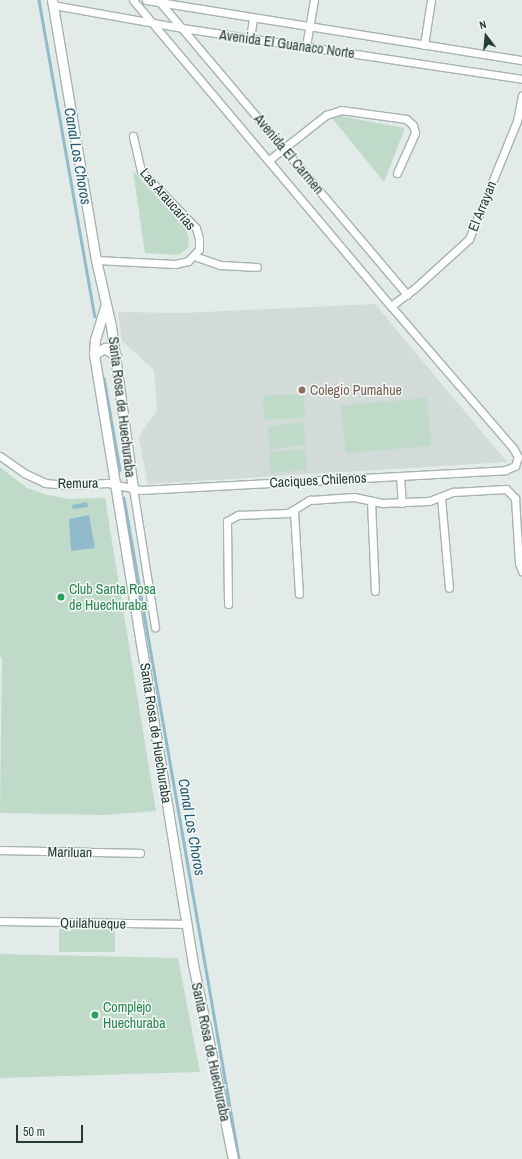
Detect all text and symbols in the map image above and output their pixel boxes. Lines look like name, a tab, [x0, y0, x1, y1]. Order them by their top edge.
north arrow	[466, 16, 506, 56]
text: N	[478, 17, 488, 32]
street label: Avenida El Guanaco Norte	[218, 26, 356, 62]
water label: Canal Los Choros	[61, 106, 95, 206]
street label: Avenida El Carmen	[251, 111, 327, 197]
street label: Las Araucarias	[136, 164, 200, 234]
street label: El Arrayan	[464, 178, 500, 234]
street label: Santa Rosa de Huechuraba	[105, 336, 139, 478]
place label: Colegio Pumahue	[310, 382, 402, 398]
marker: Colegio Pumahue	[297, 385, 307, 395]
street label: Caciques Chilenos	[269, 469, 367, 491]
street label: Remura	[57, 474, 99, 492]
place label: Club Santa Rosa de Huechuraba	[69, 581, 156, 614]
marker: Club Santa Rosa de Huechuraba	[56, 592, 66, 602]
street label: Santa Rosa de Huechuraba	[137, 662, 175, 804]
water label: Canal Los Choros	[175, 777, 209, 877]
street label: Mariluan	[48, 843, 92, 861]
street label: Quilahueque	[60, 914, 126, 932]
street label: Santa Rosa de Huechuraba	[188, 981, 234, 1123]
place label: Complejo Huechuraba	[103, 999, 166, 1032]
marker: Complejo Huechuraba	[90, 1010, 100, 1020]
scale bar	[18, 1117, 85, 1143]
text: 50 m	[23, 1124, 45, 1140]

